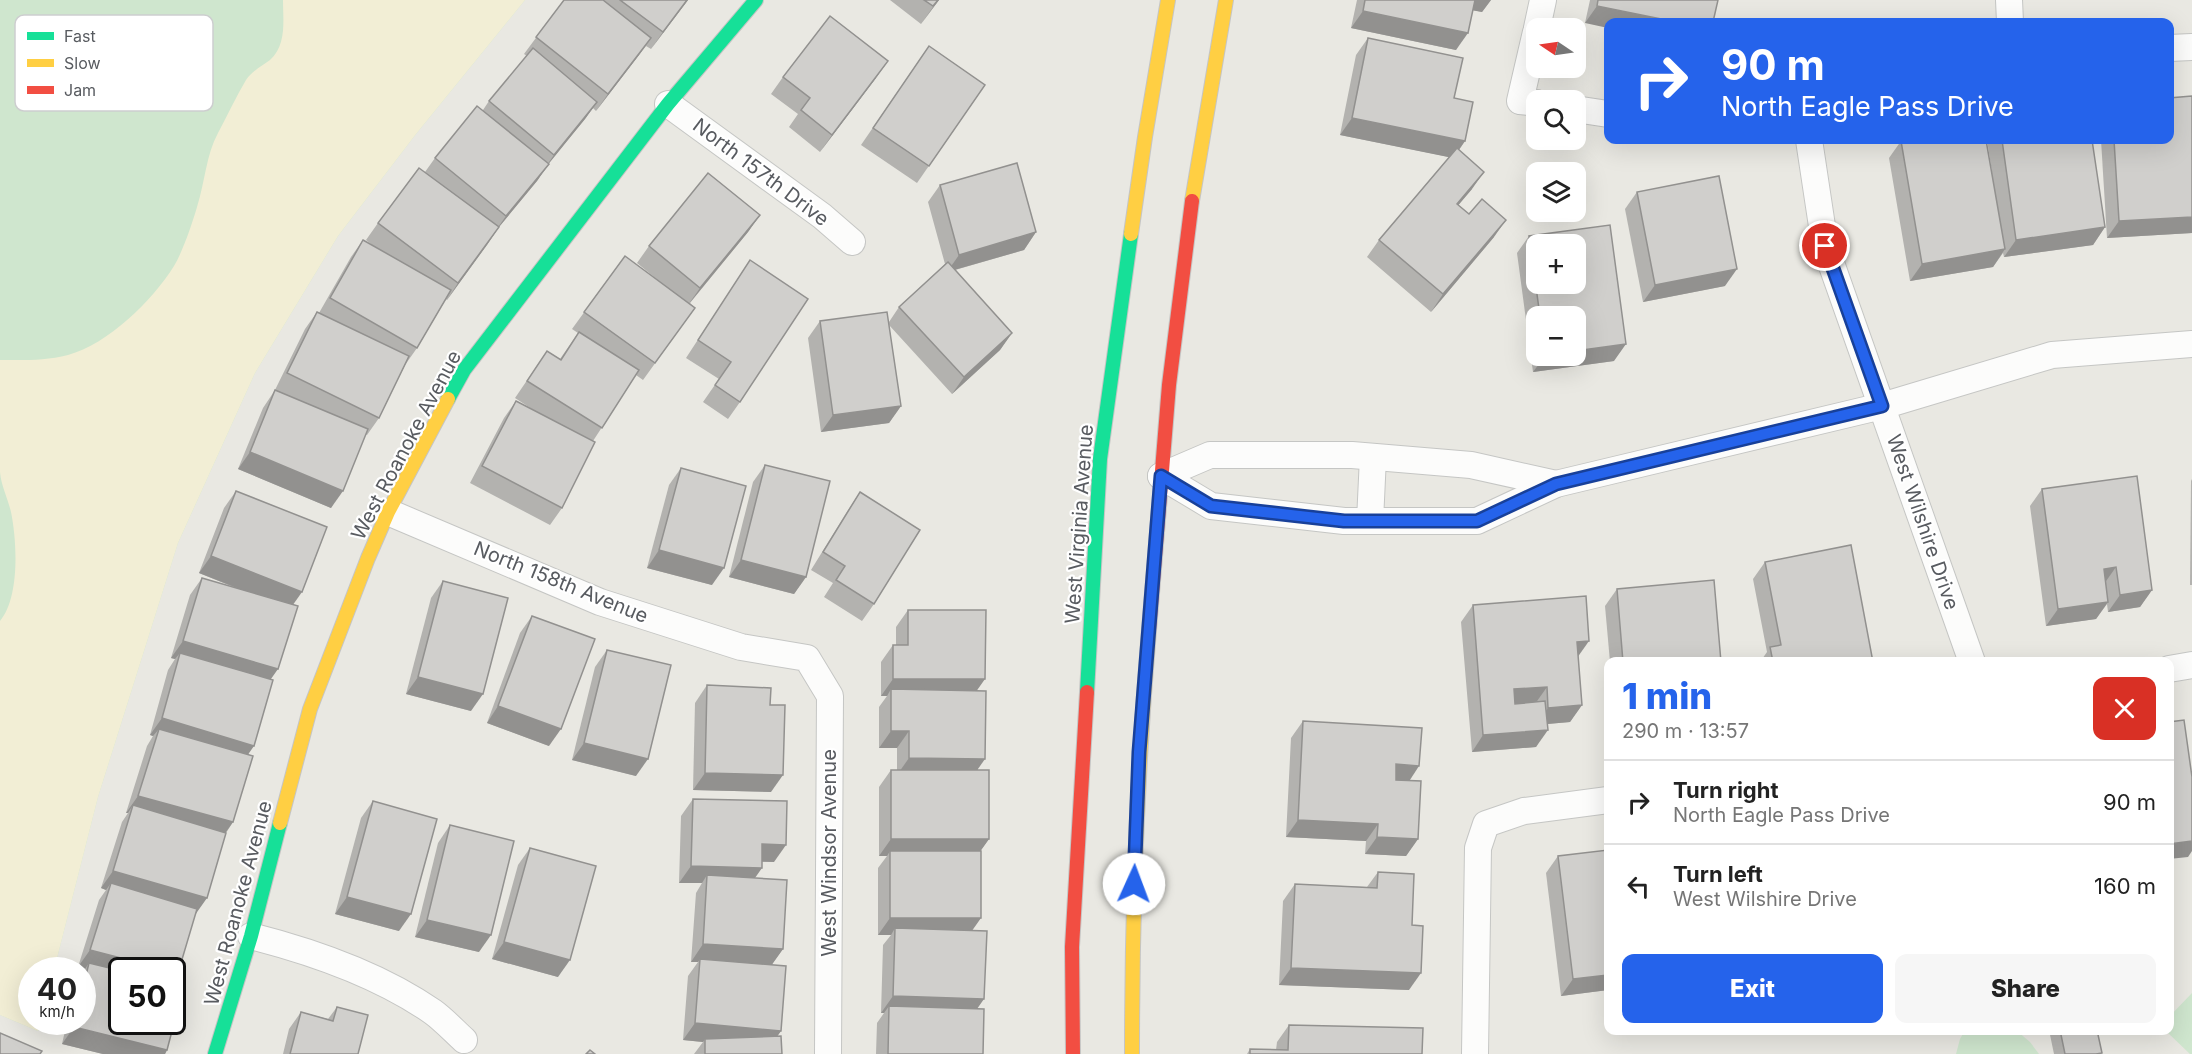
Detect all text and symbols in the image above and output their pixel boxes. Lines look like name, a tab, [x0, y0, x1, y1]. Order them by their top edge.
legend	[15, 15, 213, 111]
north arrow	[1526, 18, 1586, 78]
map controls	[1526, 18, 1586, 366]
text: Fast	[64, 26, 96, 46]
text: 90 m	[1721, 39, 1825, 90]
icon: right	[1622, 42, 1700, 120]
text: Slow	[64, 53, 101, 73]
text: Jam	[64, 80, 96, 100]
button: search	[1526, 90, 1586, 150]
text: North Eagle Pass Drive	[1721, 90, 2014, 123]
street label: North 157th Drive	[688, 113, 834, 231]
button: layers	[1526, 162, 1586, 222]
pin	[1799, 220, 1850, 271]
icon: arrive	[1808, 229, 1841, 262]
button: +	[1526, 234, 1586, 294]
button: −	[1526, 306, 1586, 366]
street label: West Roanoke Avenue	[346, 346, 466, 544]
street label: West Virginia Avenue	[1060, 424, 1098, 624]
street label: West Wilshire Drive	[1882, 431, 1964, 613]
street label: North 158th Avenue	[470, 536, 652, 628]
text: 1 min	[1622, 674, 1712, 718]
button: close	[2093, 677, 2156, 740]
text: 290 m · 13:57	[1622, 719, 1749, 743]
street label: West Windsor Avenue	[817, 749, 841, 957]
text: Turn right	[1673, 777, 1779, 803]
icon: right	[1622, 786, 1655, 819]
text: 90 m	[2103, 789, 2156, 815]
street label: West Roanoke Avenue	[199, 798, 277, 1008]
text: North Eagle Pass Drive	[1673, 803, 1890, 827]
position arrow	[1102, 852, 1166, 916]
text: Turn left	[1673, 861, 1763, 887]
icon: left	[1622, 870, 1655, 903]
text: 160 m	[2094, 873, 2156, 899]
text: West Wilshire Drive	[1673, 887, 1857, 911]
button: Exit	[1622, 954, 1883, 1023]
button: Share	[1895, 954, 2156, 1023]
speed limit sign: 50	[108, 957, 186, 1035]
text: 40	[37, 971, 77, 1007]
text: km/h	[39, 1002, 75, 1021]

